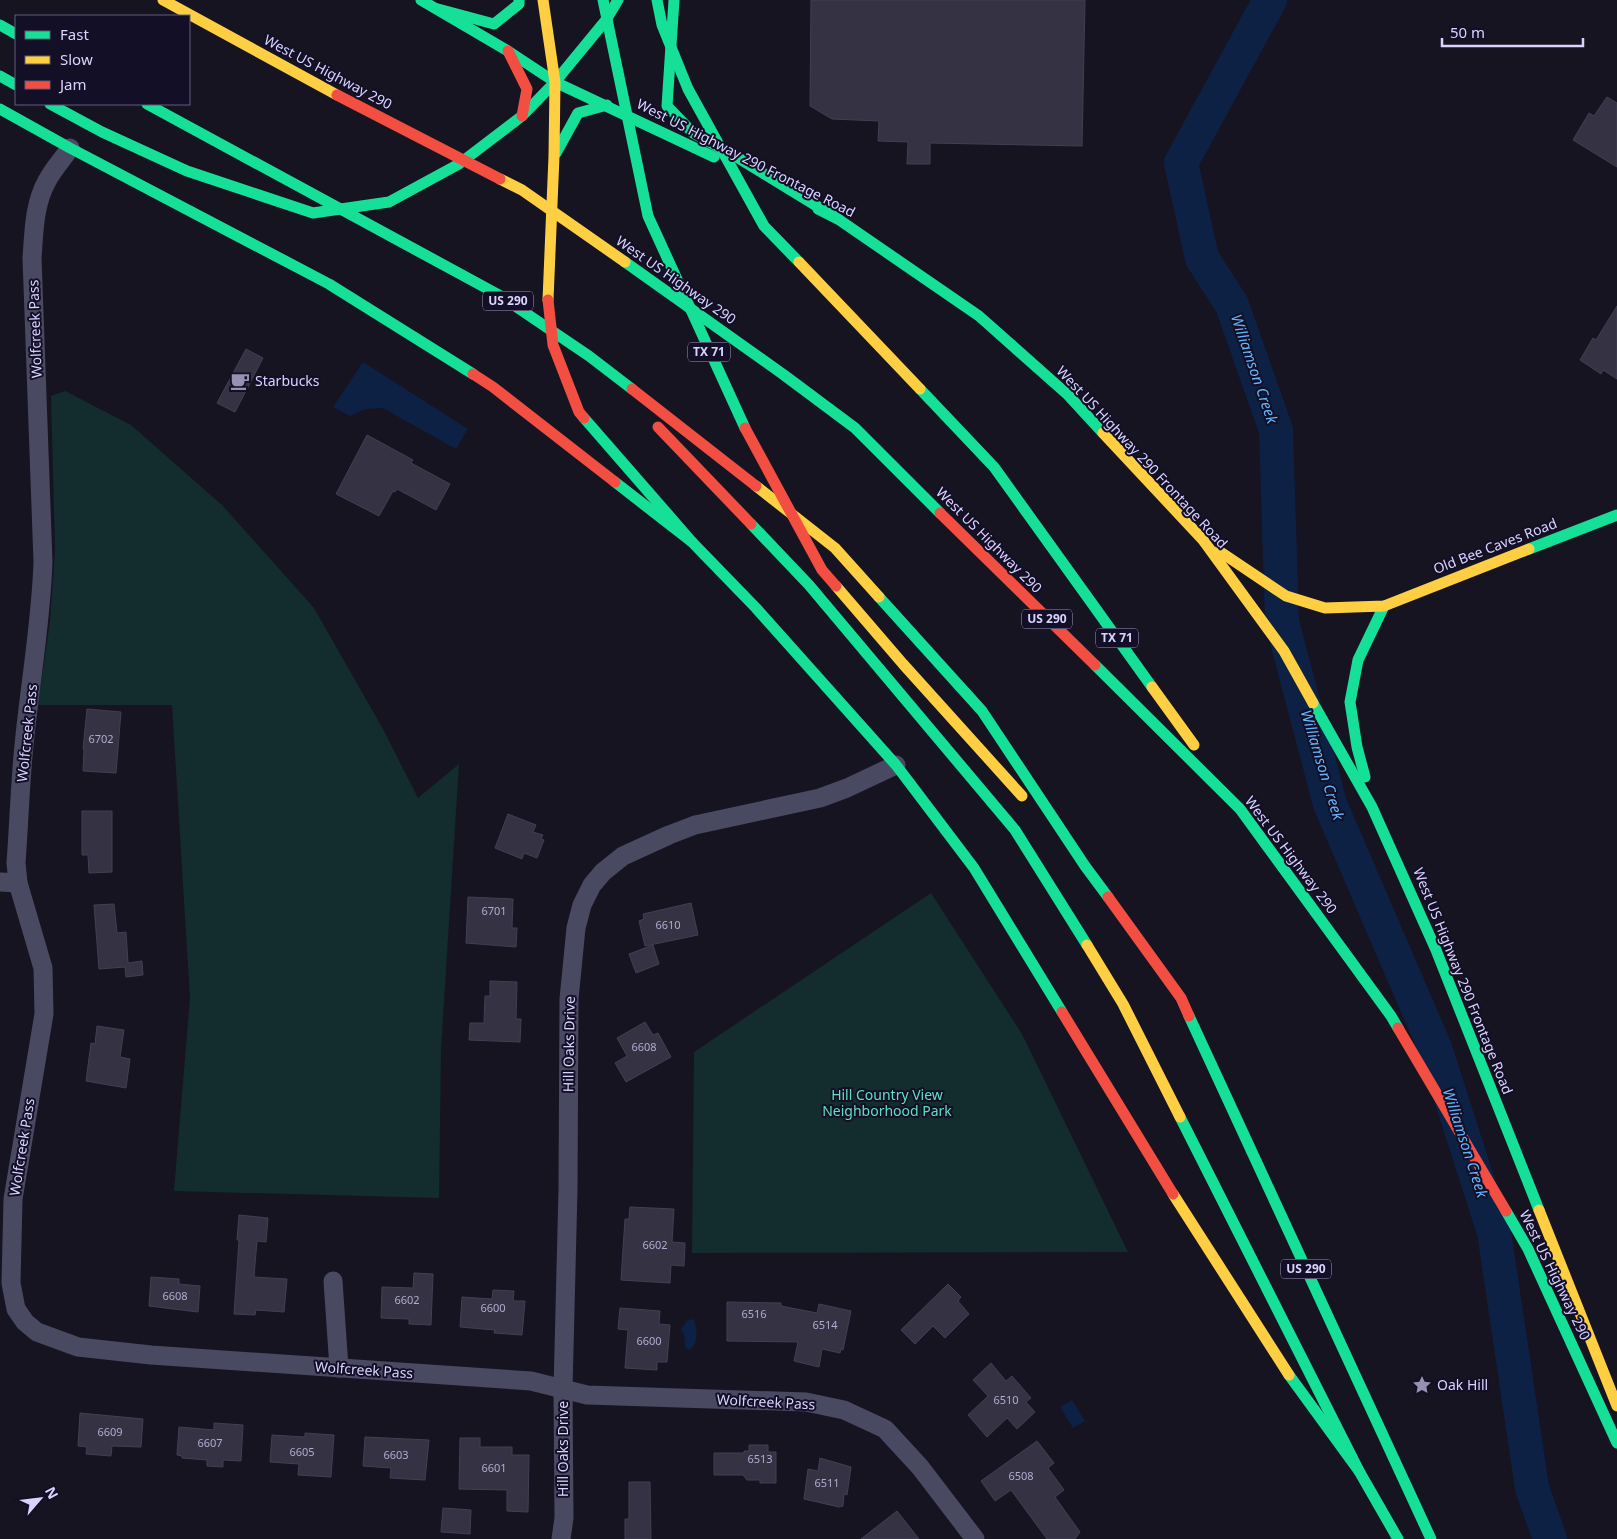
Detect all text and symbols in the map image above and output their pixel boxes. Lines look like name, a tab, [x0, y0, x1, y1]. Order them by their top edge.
legend	[15, 15, 190, 105]
scale bar	[1442, 15, 1583, 47]
text: 50 m	[1450, 22, 1485, 42]
text: Fast	[60, 24, 89, 44]
street label: West US Highway 290	[261, 30, 396, 113]
text: Slow	[60, 49, 93, 69]
text: Jam	[58, 74, 87, 94]
street label: West US Highway 290 Frontage Road	[634, 94, 859, 221]
street label: West US Highway 290	[612, 231, 740, 328]
street label: Wolfcreek Pass	[23, 279, 46, 379]
road number: US 290	[483, 292, 533, 310]
water label: Williamson Creek	[1227, 311, 1283, 427]
road number: TX 71	[688, 342, 730, 362]
street label: West US Highway 290 Frontage Road	[1053, 361, 1232, 552]
cafe icon: Starbucks	[229, 370, 251, 392]
place label: Starbucks	[255, 371, 320, 390]
street label: West US Highway 290	[932, 483, 1046, 597]
street label: Old Bee Caves Road	[1430, 513, 1559, 578]
road number: US 290	[1022, 610, 1072, 628]
road number: TX 71	[1096, 628, 1138, 648]
street label: Wolfcreek Pass	[12, 683, 41, 783]
water label: Williamson Creek	[1297, 707, 1349, 823]
house number: 6702	[88, 731, 114, 746]
street label: West US Highway 290	[1241, 792, 1342, 917]
street label: West US Highway 290 Frontage Road	[1409, 865, 1518, 1097]
house number: 6701	[481, 903, 507, 918]
house number: 6610	[655, 917, 681, 932]
street label: Hill Oaks Drive	[558, 996, 579, 1092]
house number: 6608	[631, 1039, 657, 1054]
park label: Hill Country View Neighborhood Park	[822, 1085, 952, 1120]
water label: Williamson Creek	[1439, 1085, 1493, 1201]
street label: Wolfcreek Pass	[4, 1097, 39, 1197]
street label: West US Highway 290	[1516, 1207, 1595, 1343]
house number: 6602	[642, 1237, 668, 1252]
road number: US 290	[1281, 1260, 1331, 1278]
house number: 6608	[162, 1288, 188, 1303]
house number: 6602	[394, 1292, 420, 1307]
house number: 6600	[480, 1300, 506, 1315]
house number: 6516	[741, 1306, 767, 1321]
house number: 6514	[812, 1317, 838, 1332]
house number: 6600	[636, 1333, 662, 1348]
street label: Wolfcreek Pass	[314, 1357, 414, 1382]
place icon: Oak Hill	[1411, 1374, 1433, 1396]
place label: Oak Hill	[1437, 1375, 1488, 1394]
street label: Wolfcreek Pass	[716, 1389, 816, 1414]
house number: 6510	[993, 1392, 1019, 1407]
street label: Hill Oaks Drive	[553, 1401, 572, 1497]
house number: 6609	[97, 1424, 123, 1439]
house number: 6607	[197, 1435, 223, 1450]
house number: 6605	[289, 1444, 315, 1459]
house number: 6603	[383, 1447, 409, 1462]
house number: 6513	[747, 1451, 773, 1466]
house number: 6601	[481, 1460, 507, 1475]
house number: 6508	[1008, 1468, 1034, 1483]
north arrow	[15, 1474, 65, 1524]
house number: 6511	[814, 1475, 840, 1490]
text: N	[41, 1483, 63, 1502]

